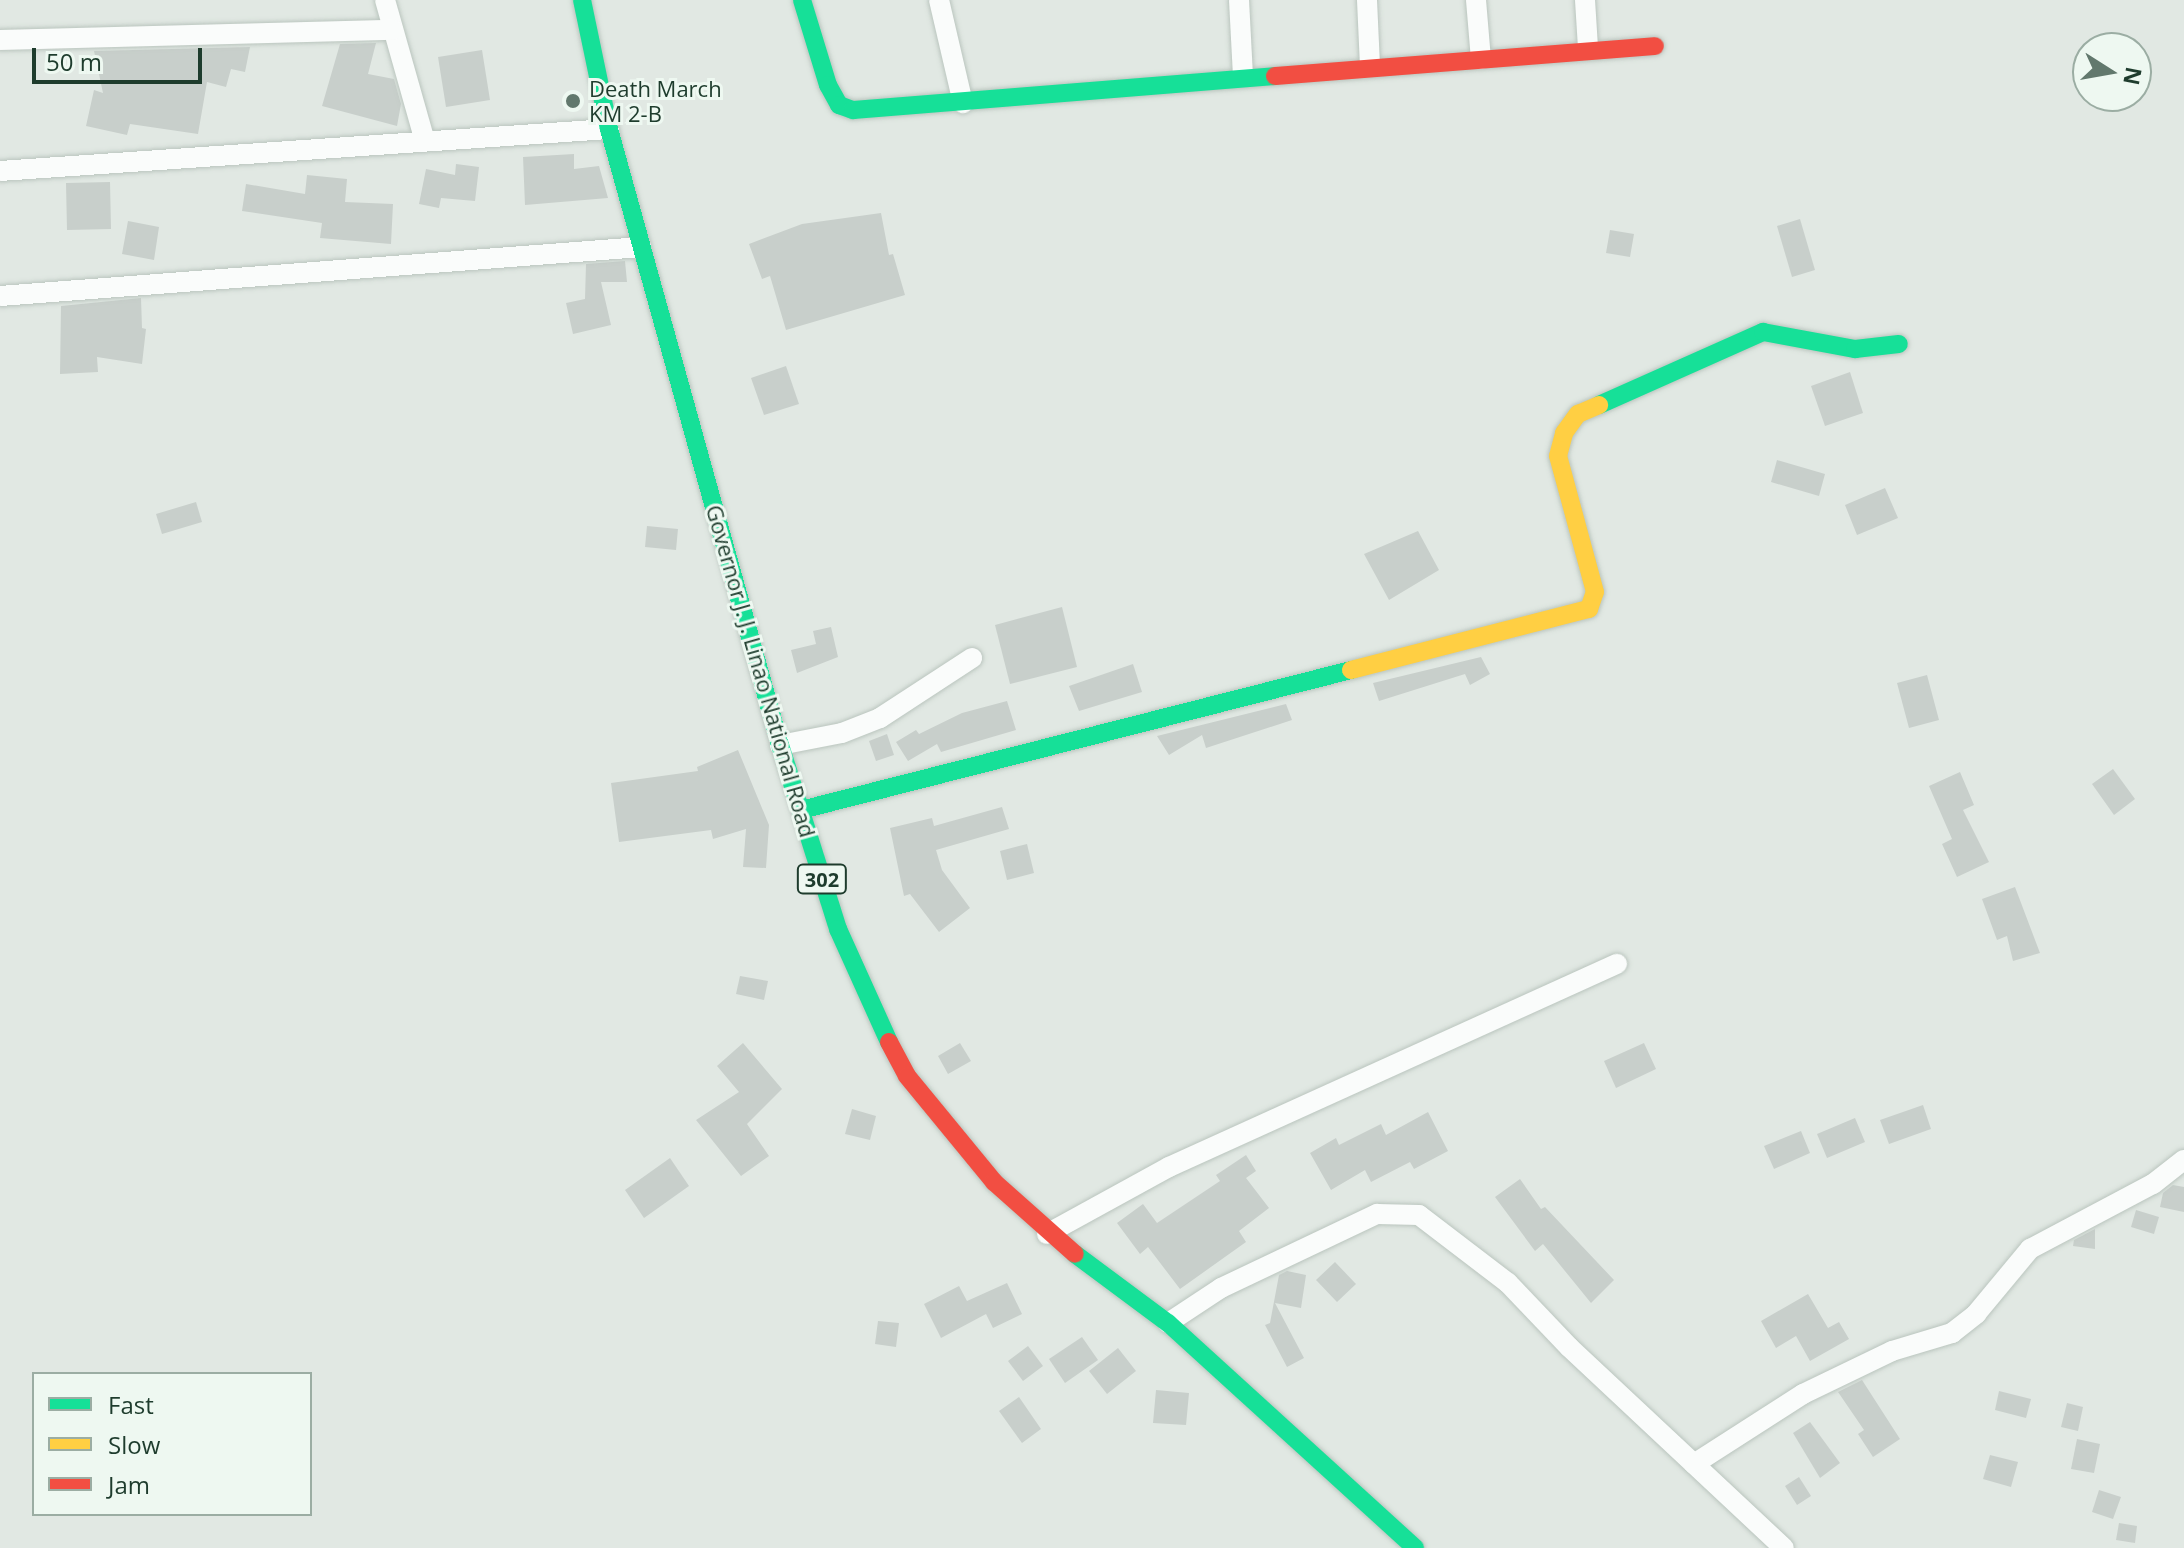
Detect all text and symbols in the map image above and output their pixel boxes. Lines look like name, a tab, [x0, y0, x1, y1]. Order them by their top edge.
scale bar	[36, 32, 206, 82]
north arrow	[2072, 32, 2152, 112]
text: 50 m	[46, 45, 102, 78]
text: N	[2117, 65, 2150, 88]
place label: Death March KM 2-B	[589, 75, 722, 126]
marker: Death March KM 2-B	[564, 92, 582, 110]
street label: Governor J. J. Linao National Road	[701, 502, 821, 840]
road number: 302	[796, 863, 848, 895]
legend	[32, 1372, 312, 1516]
text: Fast	[108, 1388, 154, 1421]
text: Slow	[108, 1428, 160, 1461]
text: Jam	[108, 1468, 150, 1501]

